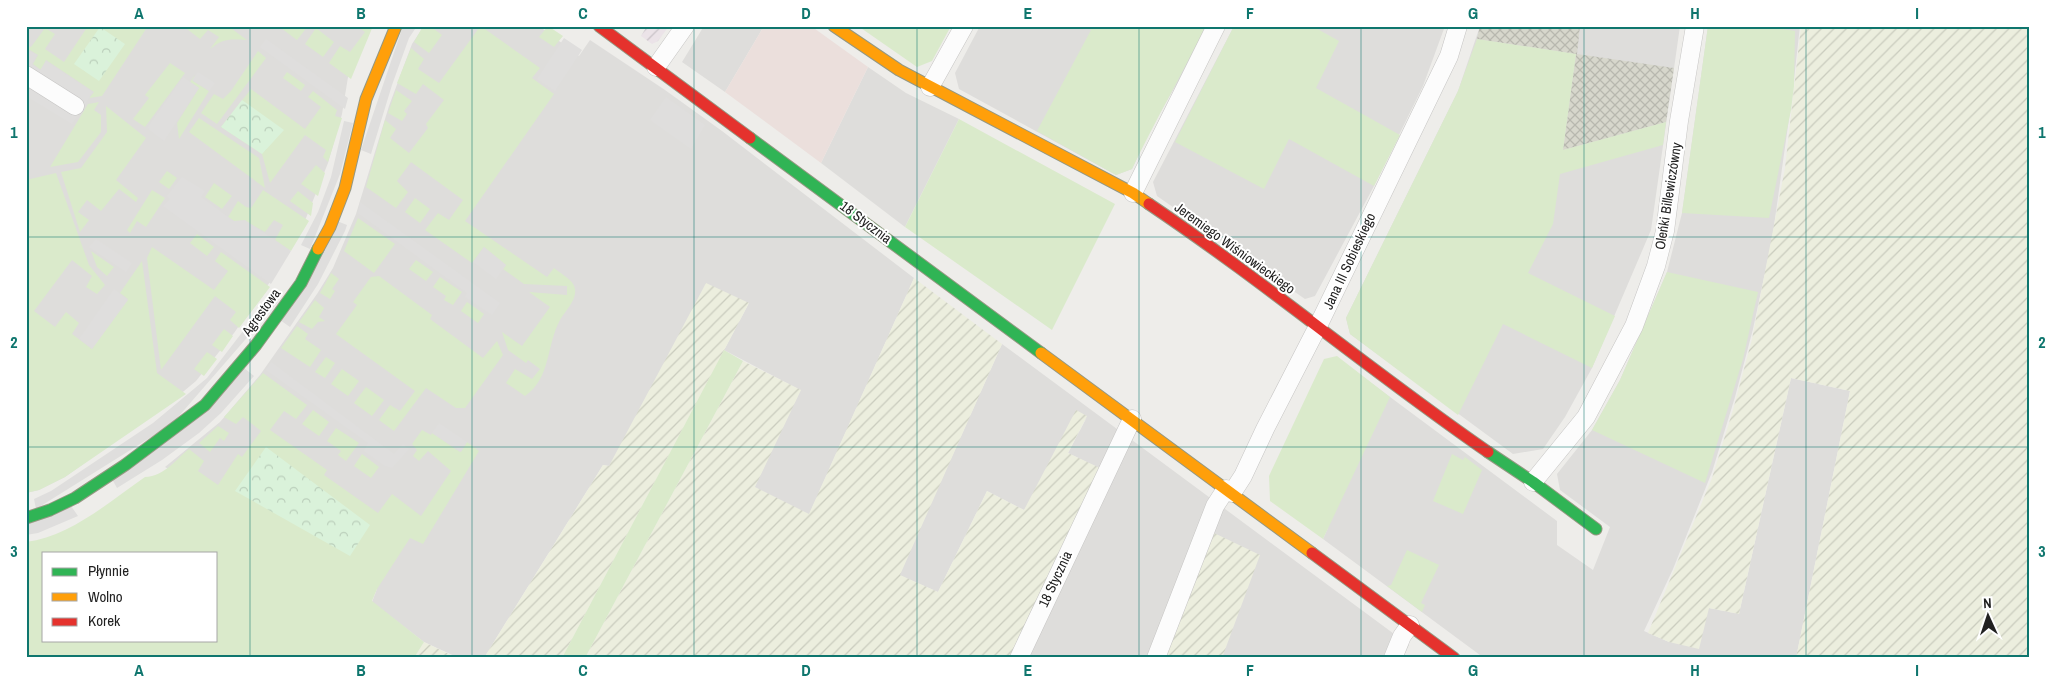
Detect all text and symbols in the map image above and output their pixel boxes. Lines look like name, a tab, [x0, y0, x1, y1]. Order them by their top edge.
text: A	[134, 2, 144, 24]
text: B	[356, 2, 366, 24]
text: C	[578, 2, 588, 24]
text: D	[801, 2, 811, 24]
text: E	[1024, 2, 1033, 24]
text: F	[1246, 2, 1254, 24]
text: G	[1468, 2, 1478, 24]
text: H	[1690, 2, 1700, 24]
text: I	[1915, 2, 1919, 24]
text: 1	[10, 121, 18, 143]
text: 1	[2038, 121, 2046, 143]
street label: Oleńki Billewiczówny	[1651, 141, 1685, 251]
street label: 18 Stycznia	[837, 197, 896, 248]
street label: Jeremiego Wiśniowieckiego	[1171, 198, 1299, 298]
street label: Jana III Sobieskiego	[1319, 210, 1379, 312]
street label: Agrestowa	[237, 284, 285, 340]
text: 2	[10, 331, 18, 353]
text: 2	[2038, 331, 2046, 353]
text: 3	[10, 540, 18, 562]
text: 3	[2038, 540, 2046, 562]
street label: 18 Stycznia	[1034, 547, 1076, 610]
legend	[42, 552, 218, 642]
text: Płynnie	[88, 560, 129, 581]
text: Wolno	[88, 586, 123, 607]
north arrow	[1964, 592, 2014, 642]
text: N	[1983, 594, 1992, 612]
text: Korek	[88, 610, 121, 631]
text: A	[134, 659, 144, 681]
text: B	[356, 659, 366, 681]
text: C	[578, 659, 588, 681]
text: D	[801, 659, 811, 681]
text: E	[1024, 659, 1033, 681]
text: F	[1246, 659, 1254, 681]
text: G	[1468, 659, 1478, 681]
text: H	[1690, 659, 1700, 681]
text: I	[1915, 659, 1919, 681]

